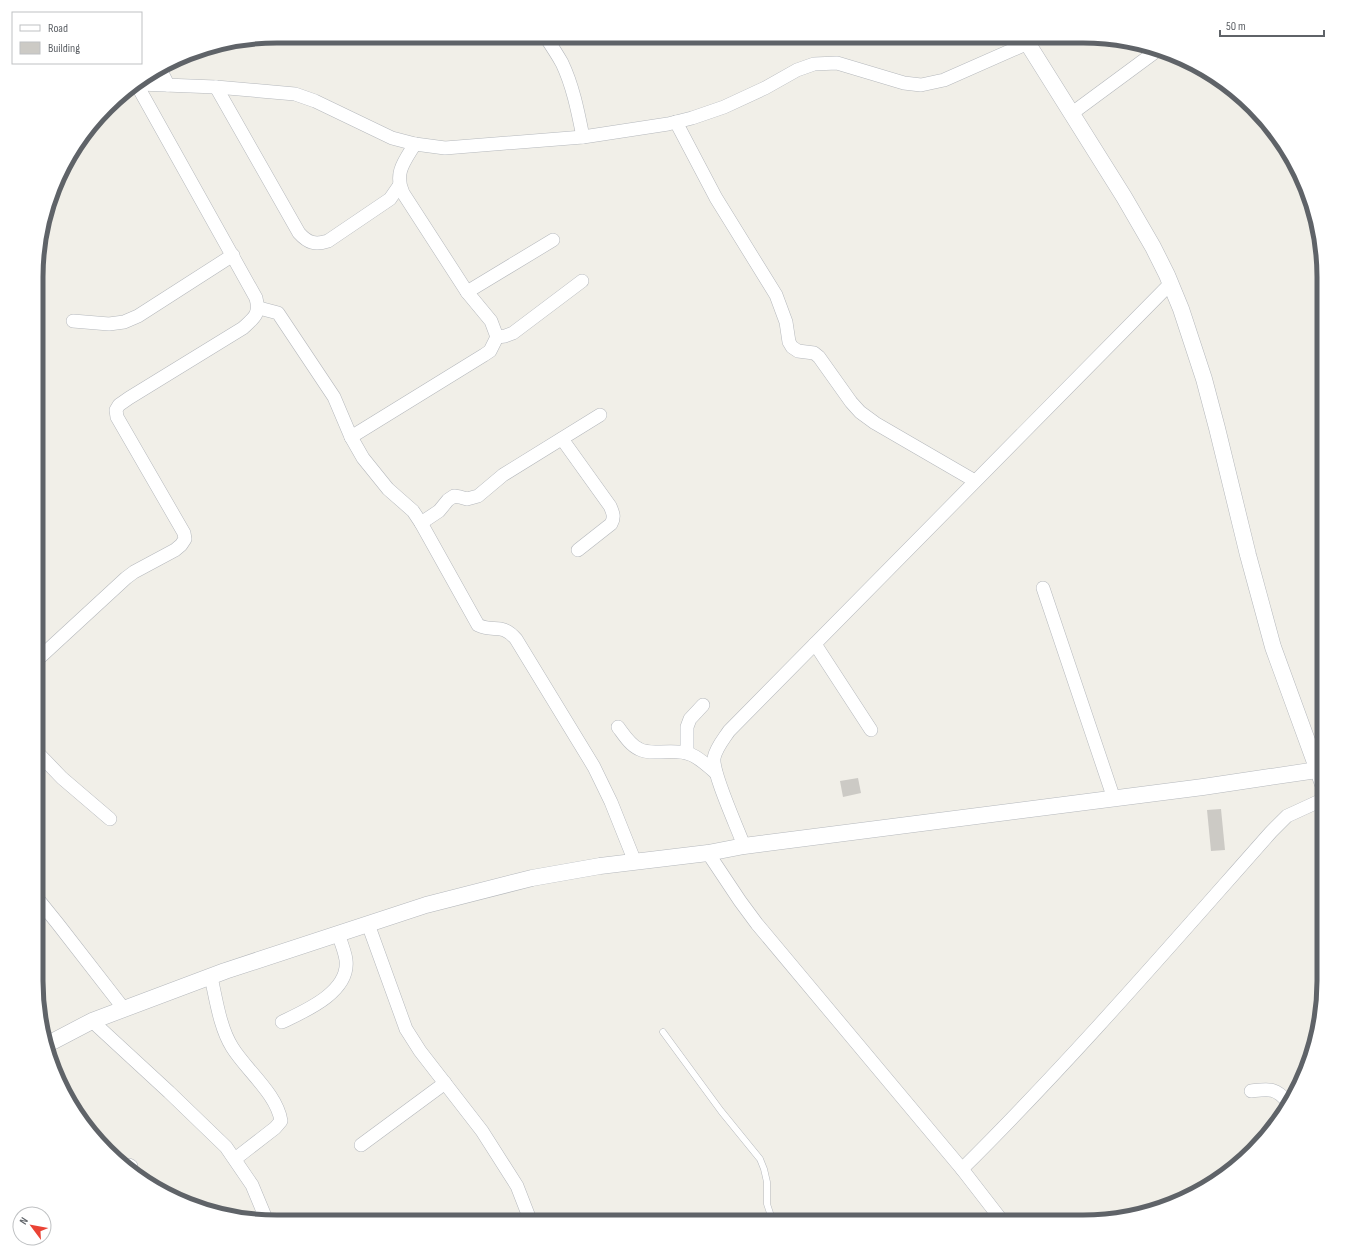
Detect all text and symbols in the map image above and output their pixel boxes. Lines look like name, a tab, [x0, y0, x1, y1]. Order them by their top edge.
legend	[12, 12, 142, 64]
scale bar	[1220, 12, 1324, 38]
text: 50 m	[1226, 19, 1246, 34]
text: Road	[48, 21, 68, 36]
text: Building	[48, 41, 80, 56]
north arrow	[12, 1206, 52, 1246]
text: N	[17, 1215, 31, 1227]

